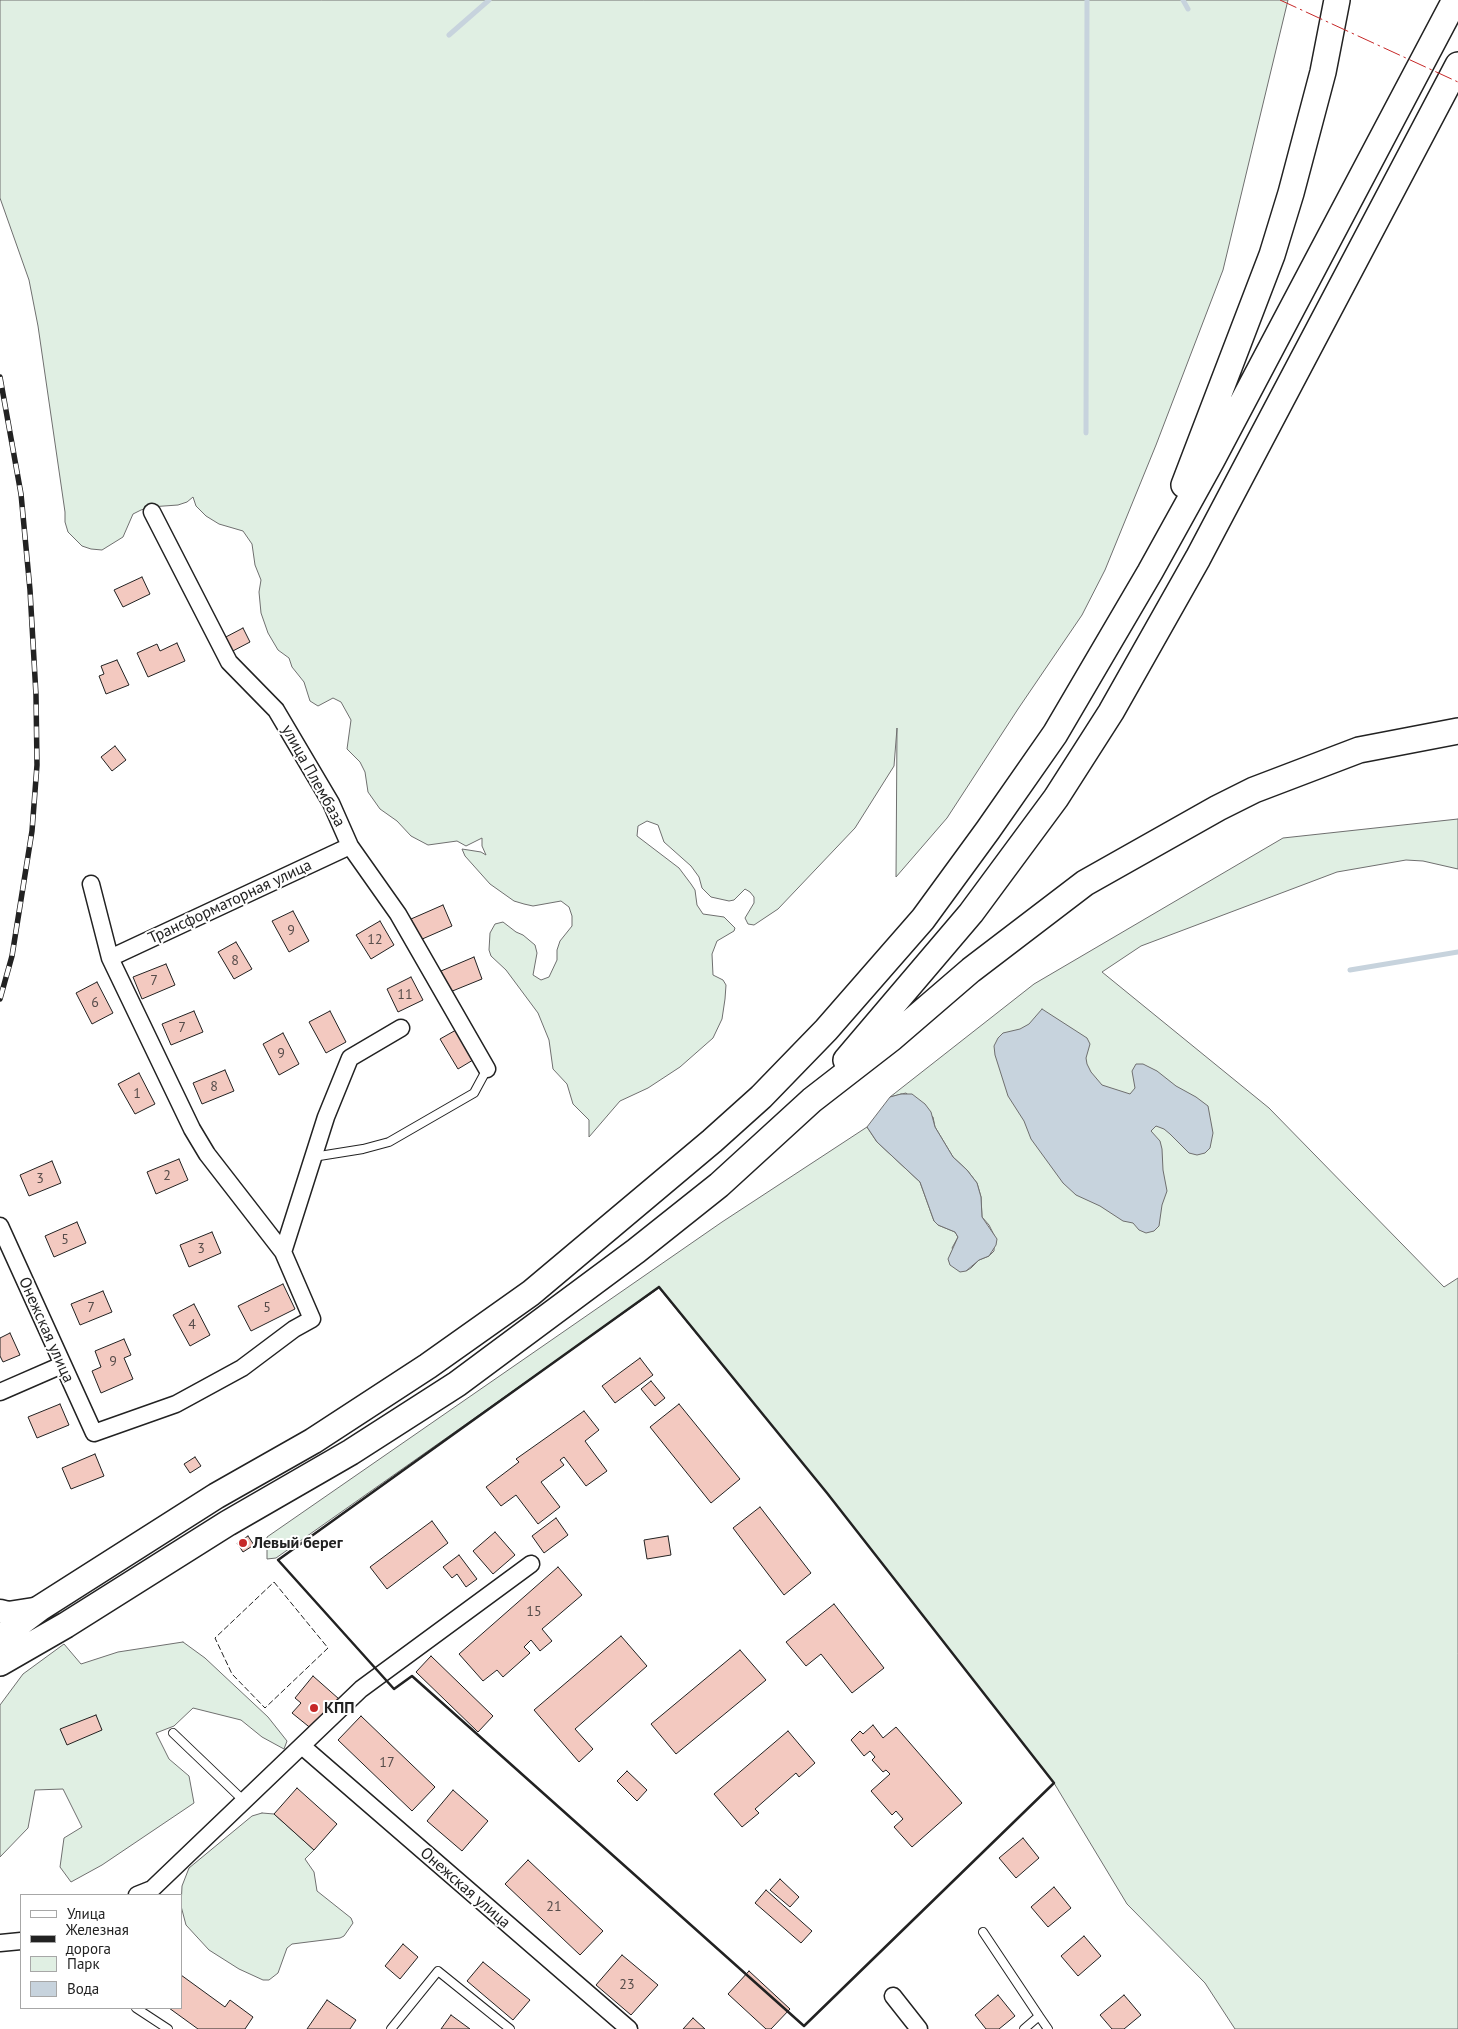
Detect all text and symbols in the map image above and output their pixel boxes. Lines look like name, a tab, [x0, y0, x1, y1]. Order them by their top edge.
street label: улица Плембаза	[277, 722, 349, 830]
street label: Трансформаторная улица	[145, 856, 315, 948]
house number: 9	[287, 923, 295, 939]
house number: 12	[367, 932, 383, 948]
house number: 8	[231, 953, 239, 969]
house number: 7	[150, 973, 158, 989]
house number: 11	[397, 987, 413, 1003]
house number: 6	[91, 995, 99, 1011]
house number: 7	[178, 1020, 186, 1036]
house number: 9	[277, 1046, 285, 1062]
house number: 8	[210, 1079, 218, 1095]
house number: 1	[133, 1086, 141, 1102]
house number: 2	[163, 1168, 171, 1184]
house number: 3	[36, 1171, 44, 1187]
house number: 5	[61, 1232, 69, 1248]
house number: 3	[197, 1241, 205, 1257]
street label: Онежская улица	[14, 1274, 78, 1386]
house number: 7	[87, 1300, 95, 1316]
house number: 5	[263, 1300, 271, 1316]
house number: 4	[188, 1317, 196, 1333]
house number: 9	[109, 1354, 117, 1370]
place label: Левый берег	[253, 1533, 343, 1553]
marker: Левый берег	[237, 1537, 249, 1549]
house number: 15	[526, 1604, 542, 1620]
place label: КПП	[324, 1698, 354, 1718]
marker: КПП	[308, 1702, 320, 1714]
house number: 17	[379, 1755, 395, 1771]
street label: Онежская улица	[416, 1844, 514, 1932]
legend	[20, 1894, 182, 2009]
house number: 21	[546, 1899, 562, 1915]
text: Улица	[67, 1904, 105, 1923]
text: Железная дорога	[66, 1920, 129, 1958]
text: Парк	[67, 1954, 100, 1973]
house number: 23	[619, 1977, 635, 1993]
text: Вода	[67, 1979, 99, 1998]

